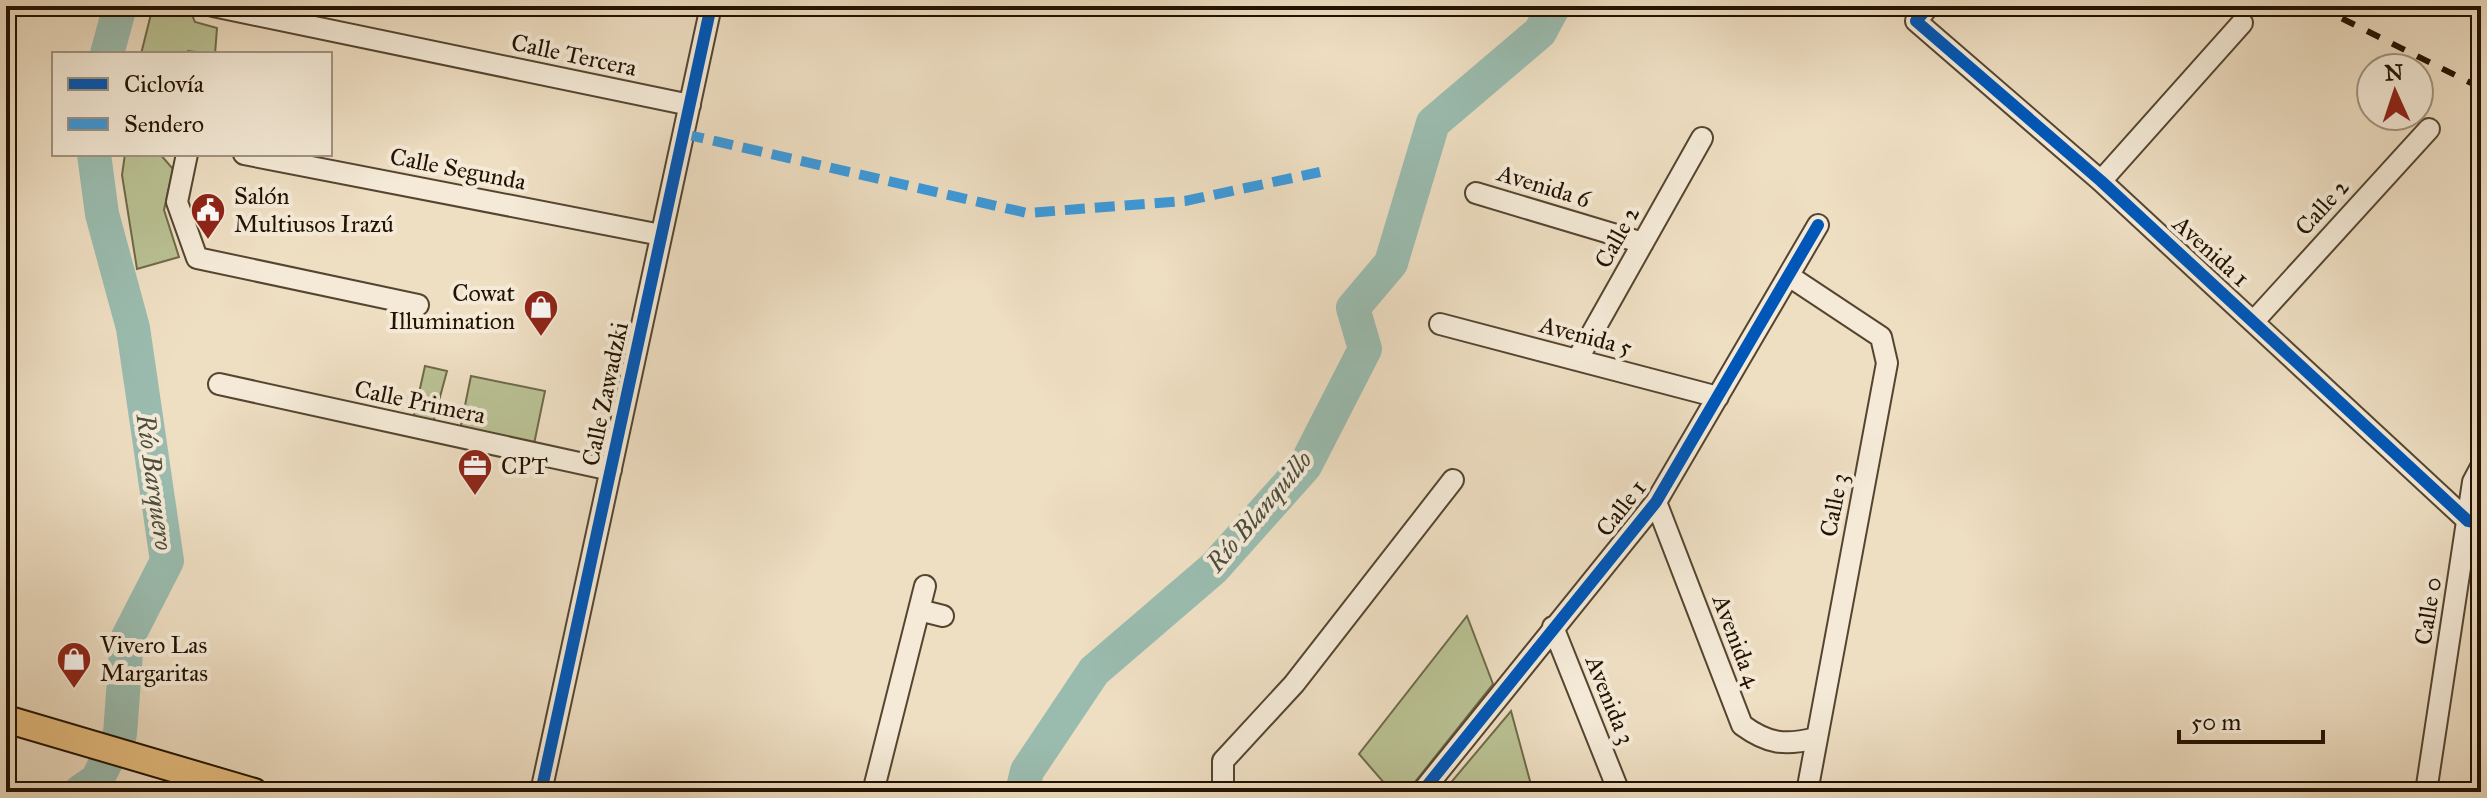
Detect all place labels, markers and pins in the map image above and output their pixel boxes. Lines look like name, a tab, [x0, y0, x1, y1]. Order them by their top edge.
place label: Salón Multiusos Irazú	[234, 181, 394, 239]
public building icon: Salón Multiusos Irazú	[189, 191, 227, 241]
place label: Cowat Illumination	[389, 278, 516, 336]
shop icon: Cowat Illumination	[522, 288, 560, 338]
office icon: CPT	[456, 447, 494, 497]
place label: CPT	[501, 451, 548, 481]
place label: Vivero Las Margaritas	[99, 630, 208, 688]
shop icon: Vivero Las Margaritas	[55, 640, 93, 690]

